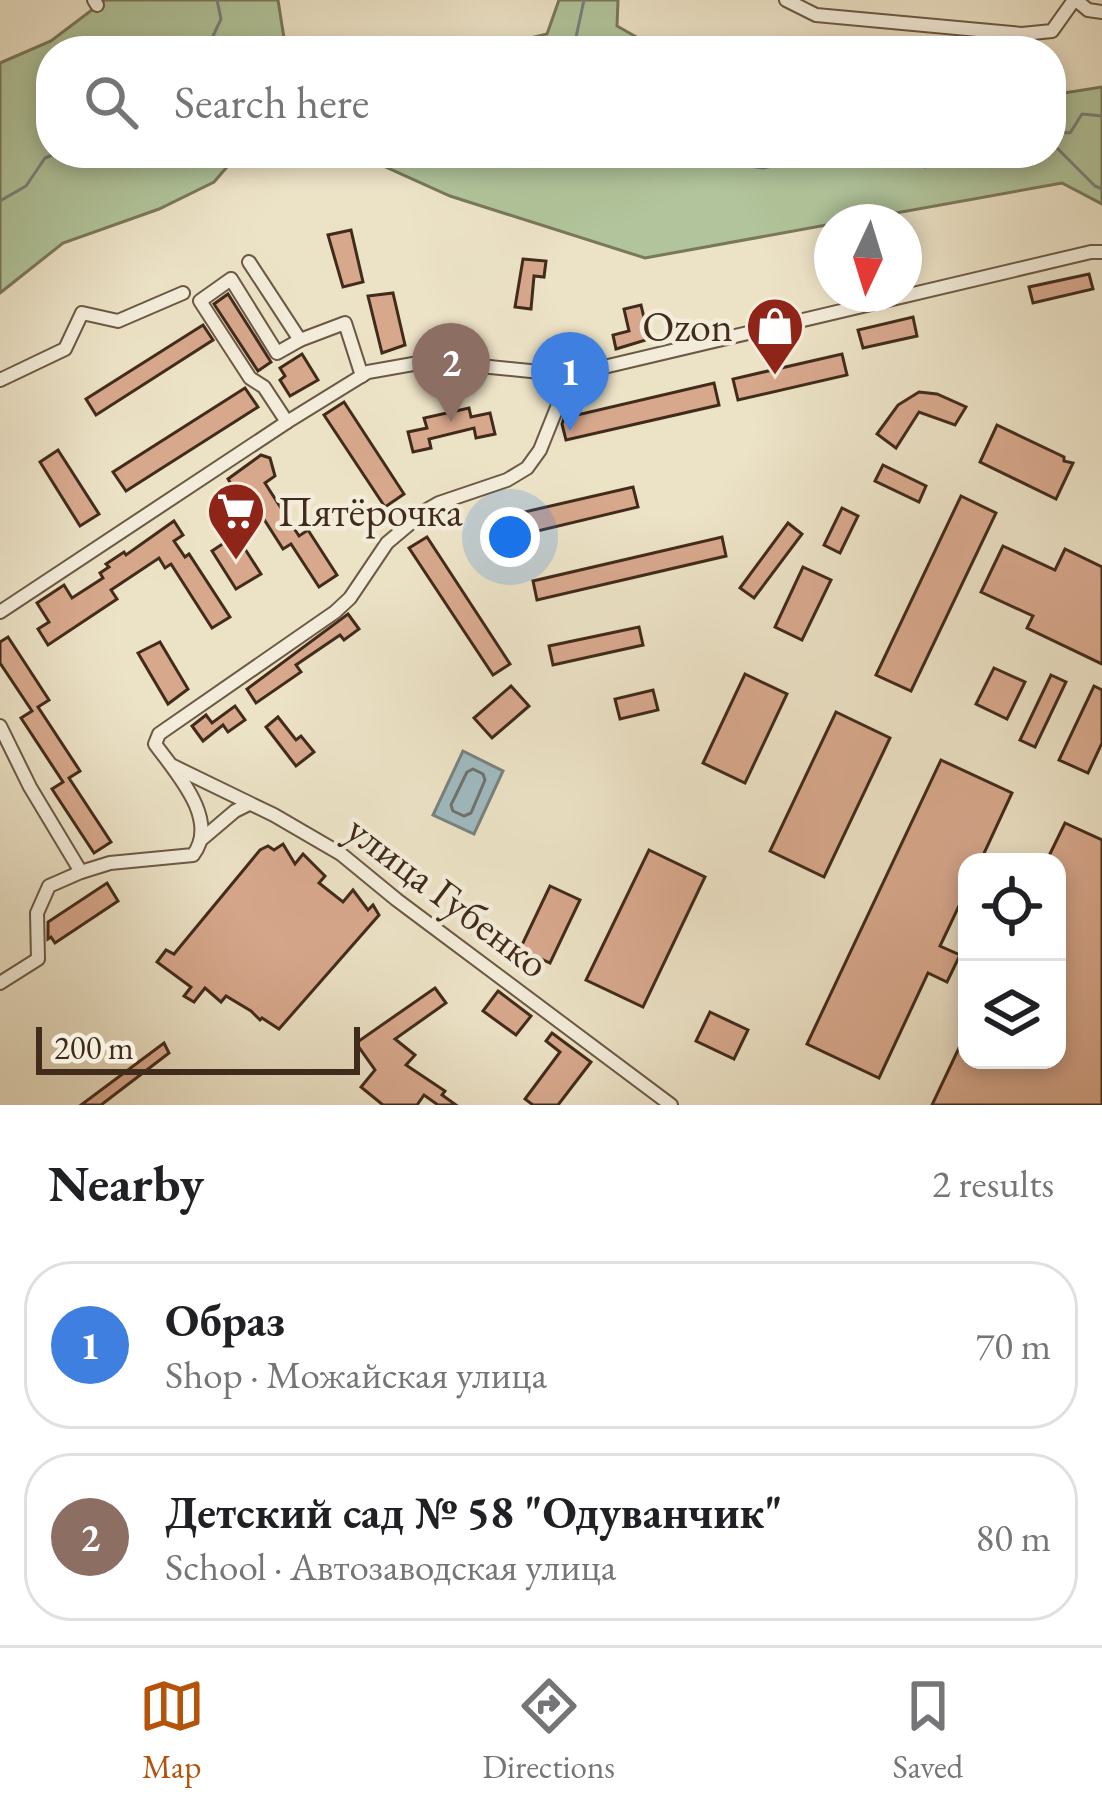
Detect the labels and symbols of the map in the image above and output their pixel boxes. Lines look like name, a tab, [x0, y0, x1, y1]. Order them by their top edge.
north arrow	[814, 204, 922, 312]
shop icon: Ozon	[744, 295, 806, 377]
place label: Ozon	[642, 299, 733, 354]
pin: 2	[412, 323, 490, 422]
pin: 1	[531, 332, 609, 431]
supermarket icon: Пятёрочка	[205, 480, 267, 562]
place label: Пятёрочка	[278, 484, 463, 539]
your location	[480, 507, 540, 567]
street label: улица Губенко	[336, 802, 560, 990]
scale bar	[36, 1021, 360, 1074]

